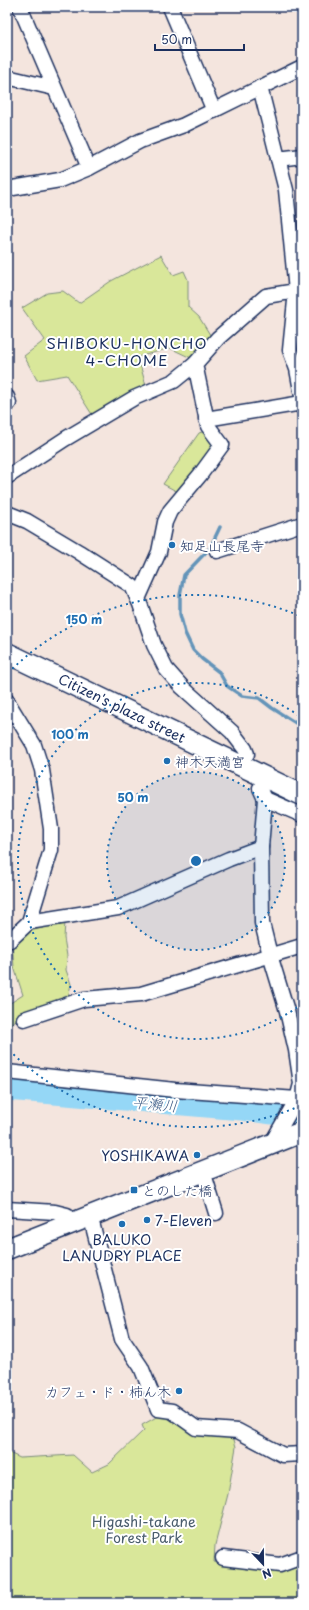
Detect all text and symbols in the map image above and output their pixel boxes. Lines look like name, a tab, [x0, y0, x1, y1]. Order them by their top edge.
scale bar	[155, 26, 244, 52]
text: 50 m	[161, 30, 192, 48]
district label: SHIBOKU-HONCHO 4-CHOME	[46, 331, 208, 371]
place label: 知足山長尾寺	[180, 535, 264, 556]
marker: 知足山長尾寺	[167, 540, 177, 550]
text: 150 m	[66, 610, 102, 628]
street label: Citizen's plaza street	[55, 668, 189, 748]
text: 100 m	[51, 725, 89, 743]
place label: 神木天満宮	[175, 751, 245, 772]
marker: 神木天満宮	[162, 756, 172, 766]
text: 50 m	[117, 788, 149, 806]
centre of rings	[189, 854, 203, 868]
water label: 平瀬川	[132, 1090, 178, 1116]
place label: YOSHIKAWA	[101, 1145, 189, 1166]
marker: YOSHIKAWA	[192, 1150, 202, 1160]
place label: とのした橋	[142, 1180, 212, 1201]
marker: とのした橋	[129, 1185, 139, 1195]
place label: 7-Eleven	[155, 1210, 212, 1231]
marker: 7-Eleven	[142, 1215, 152, 1225]
marker: BALUKO LANUDRY PLACE	[117, 1219, 127, 1229]
place label: BALUKO LANUDRY PLACE	[62, 1229, 182, 1266]
place label: カフェ・ド・柿ん木	[45, 1381, 171, 1402]
marker: カフェ・ド・柿ん木	[174, 1386, 184, 1396]
park label: Higashi-takane Forest Park	[92, 1511, 196, 1548]
north arrow	[243, 1544, 283, 1584]
text: N	[259, 1564, 274, 1583]

